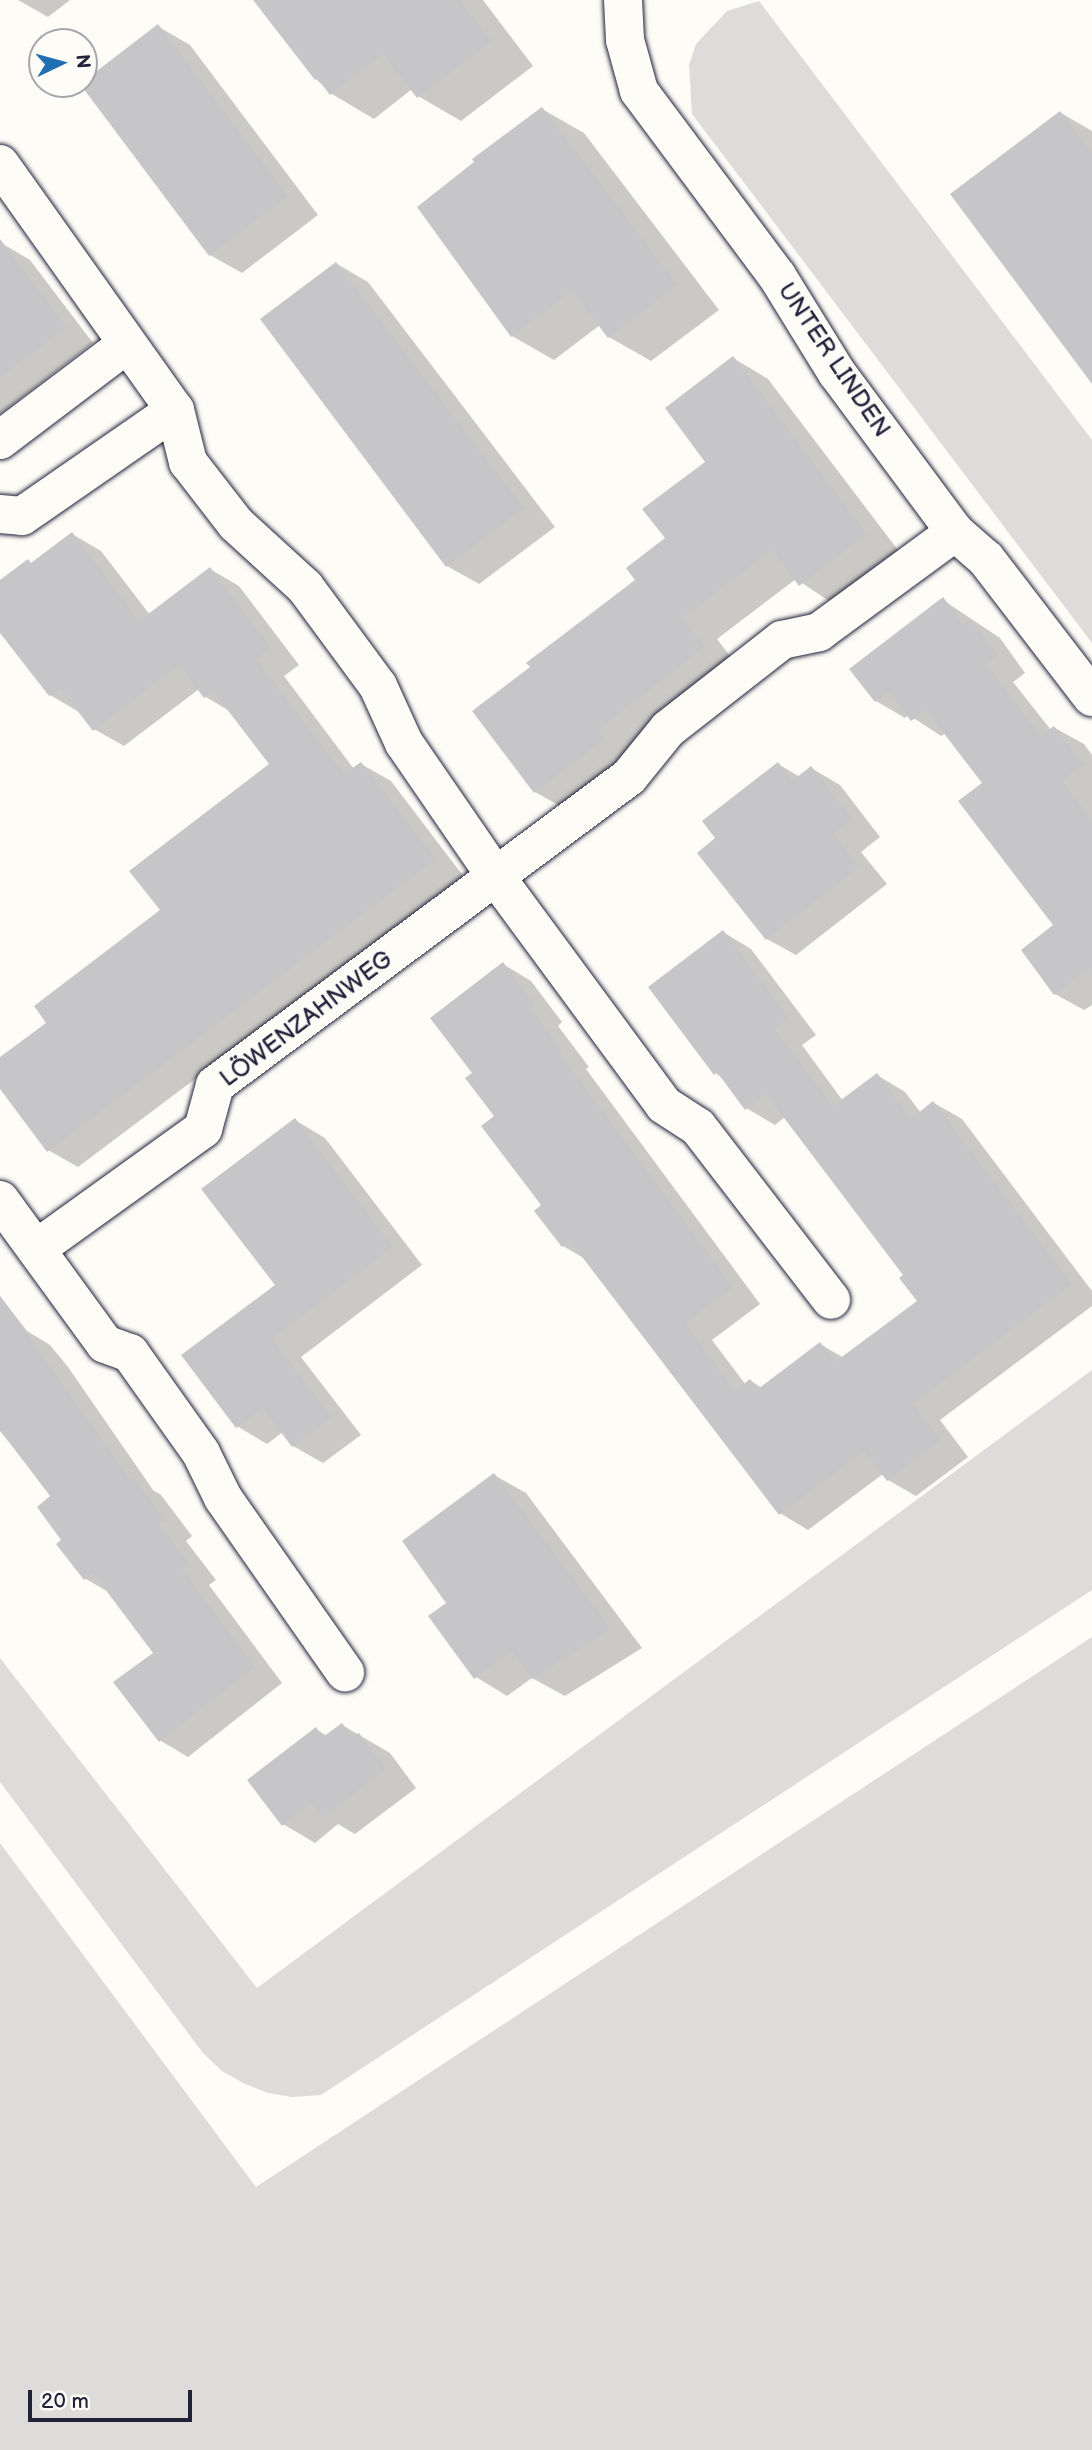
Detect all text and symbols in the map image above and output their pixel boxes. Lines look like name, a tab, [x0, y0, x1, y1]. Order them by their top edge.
north arrow	[28, 28, 98, 98]
text: N	[70, 53, 95, 69]
street label: UNTER LINDEN	[772, 277, 896, 443]
street label: LÖWENZAHNWEG	[214, 945, 398, 1093]
scale bar	[32, 2376, 196, 2420]
text: 20 m	[41, 2389, 89, 2414]

